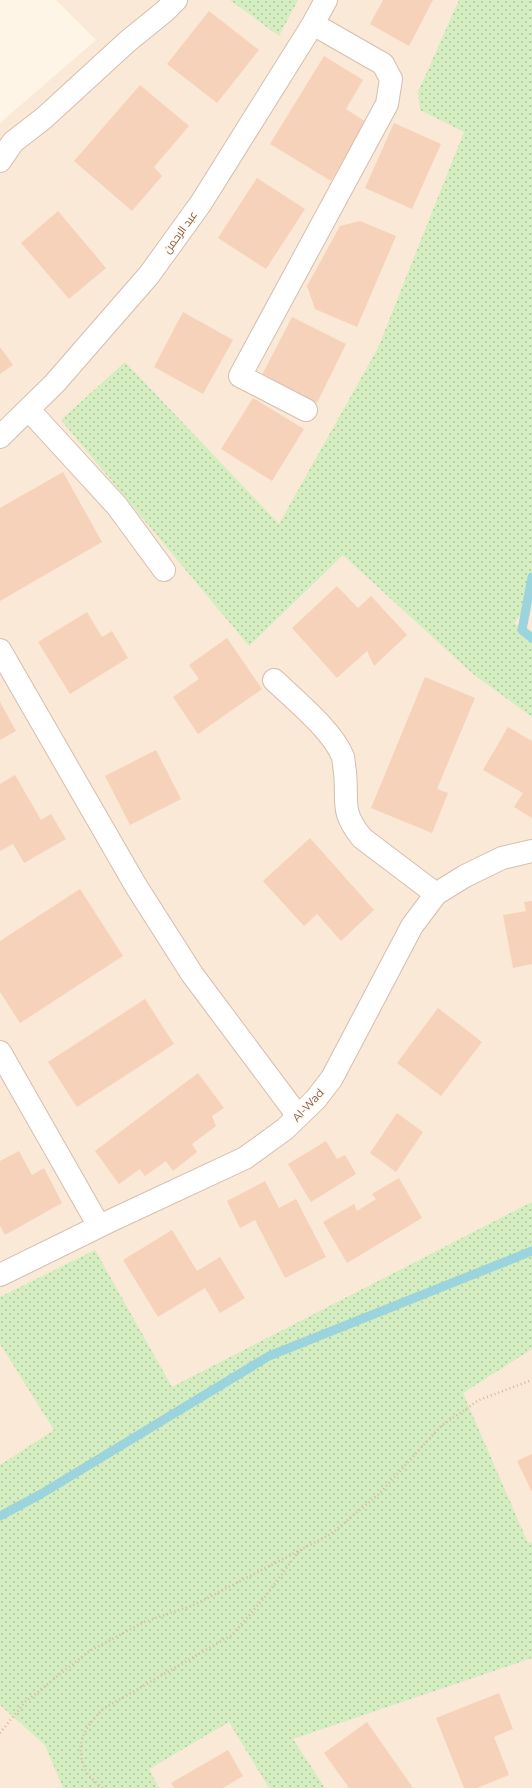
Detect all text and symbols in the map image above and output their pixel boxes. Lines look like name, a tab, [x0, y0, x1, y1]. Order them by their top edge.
street label: عبد الرحمن	[160, 208, 200, 256]
street label: Al-Wad	[289, 1085, 327, 1125]

